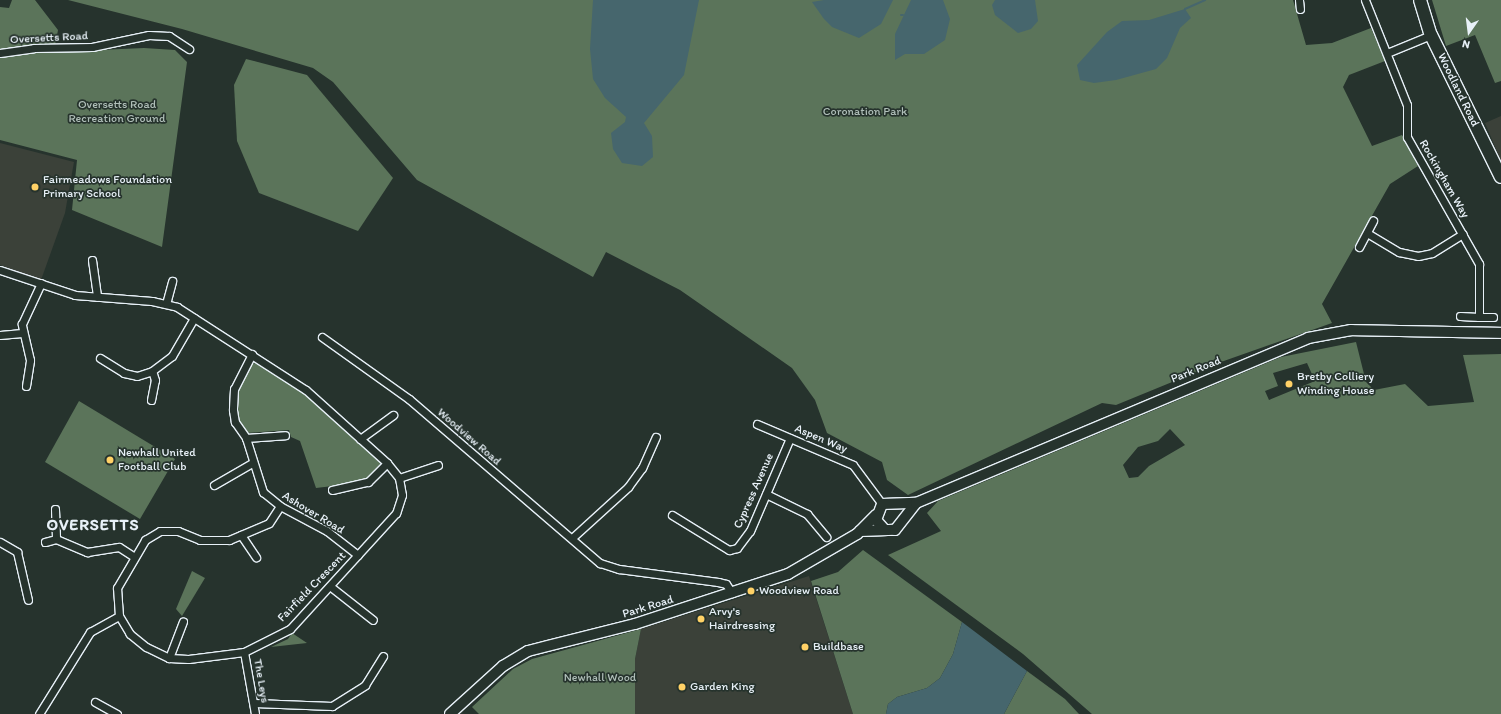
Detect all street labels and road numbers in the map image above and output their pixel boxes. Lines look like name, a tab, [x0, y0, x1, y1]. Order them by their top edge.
street label: Oversetts Road	[10, 29, 88, 47]
street label: Woodland Road	[1434, 51, 1482, 129]
street label: Rockingham Way	[1416, 137, 1472, 221]
street label: Park Road	[1169, 354, 1223, 386]
street label: Woodview Road	[434, 405, 504, 469]
street label: Aspen Way	[793, 421, 849, 457]
street label: Cypress Avenue	[731, 451, 777, 531]
street label: Ashover Road	[279, 489, 347, 537]
street label: Fairfield Crescent	[275, 549, 349, 625]
street label: Park Road	[621, 592, 675, 622]
street label: The Leys	[250, 658, 272, 704]

